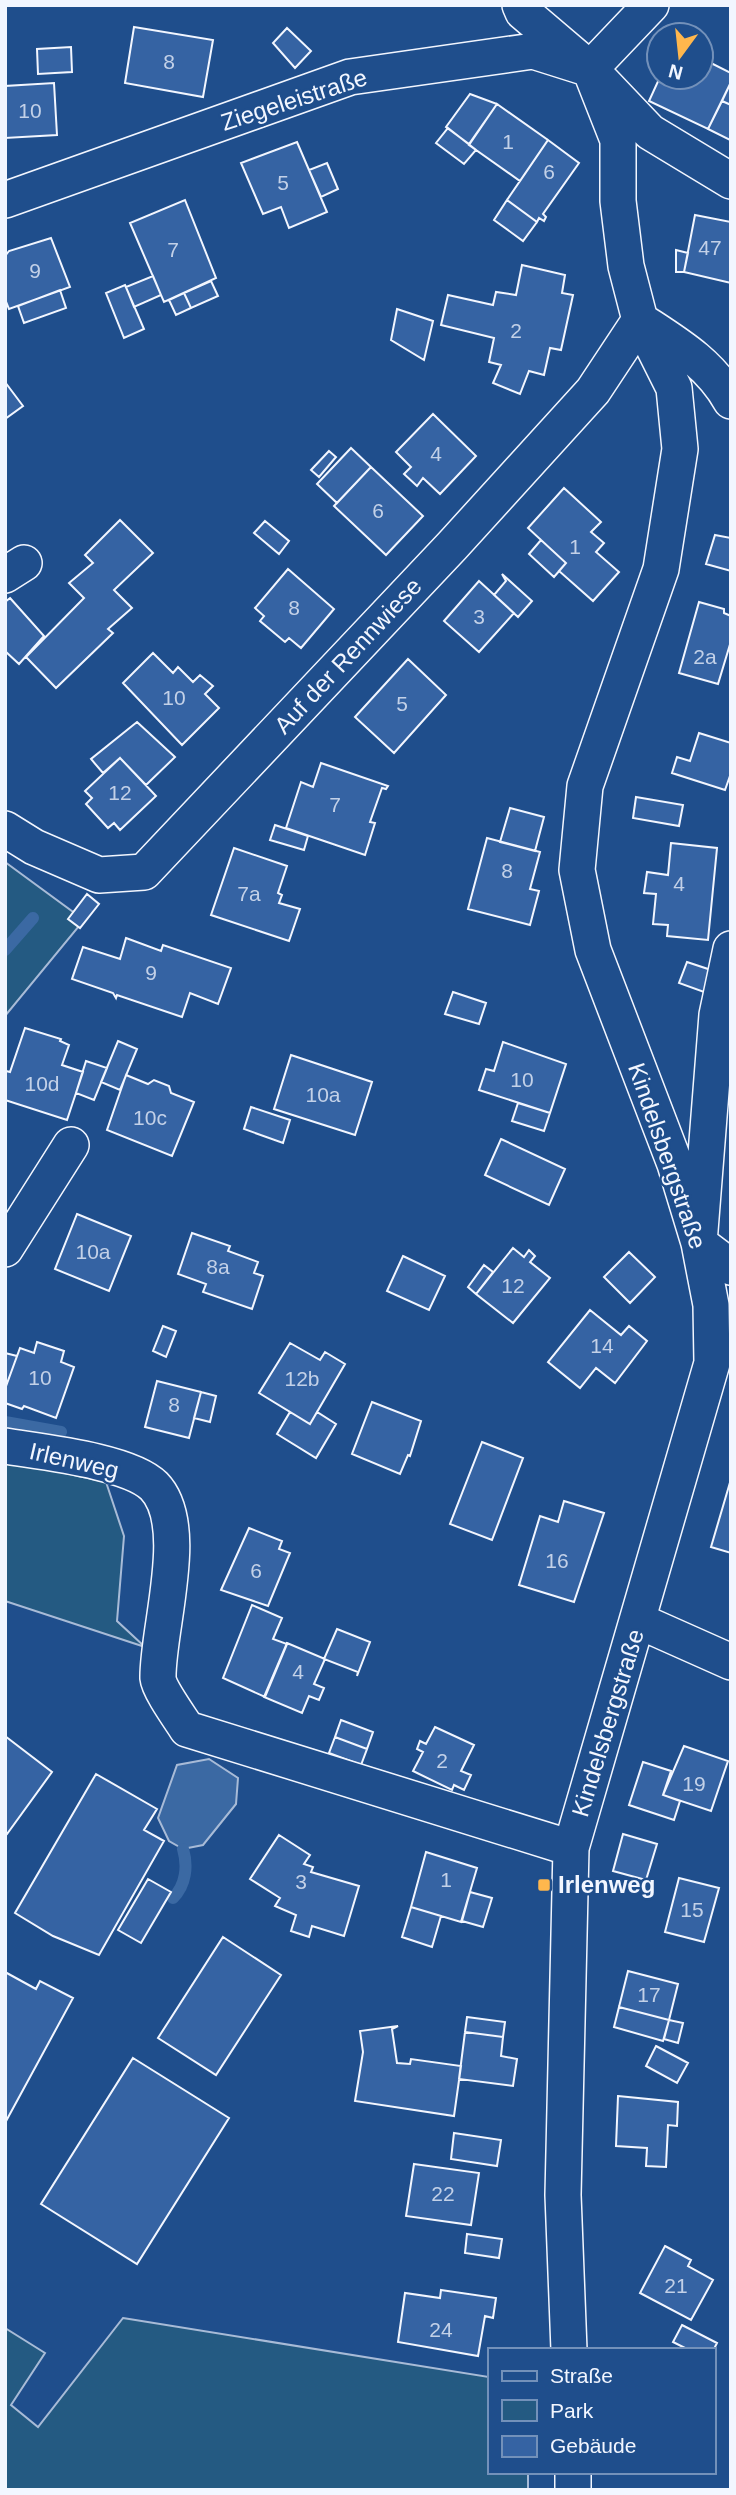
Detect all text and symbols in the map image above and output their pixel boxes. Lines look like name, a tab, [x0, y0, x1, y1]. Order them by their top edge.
north arrow	[645, 21, 715, 91]
house number: 8	[163, 50, 175, 73]
text: N	[666, 60, 685, 84]
street label: Ziegeleistraße	[217, 63, 370, 136]
house number: 10	[18, 99, 42, 122]
house number: 1	[502, 130, 514, 153]
house number: 6	[543, 160, 555, 183]
house number: 5	[277, 171, 289, 194]
house number: 47	[698, 236, 722, 259]
house number: 7	[167, 238, 179, 261]
house number: 9	[29, 259, 41, 282]
house number: 2	[510, 319, 522, 342]
house number: 4	[430, 442, 442, 465]
house number: 6	[372, 499, 384, 522]
house number: 1	[569, 535, 581, 558]
street label: Auf der Rennwiese	[269, 572, 427, 739]
house number: 8	[288, 596, 300, 619]
house number: 3	[473, 605, 485, 628]
house number: 2a	[693, 645, 717, 668]
house number: 10	[162, 686, 186, 709]
house number: 5	[396, 692, 408, 715]
house number: 12	[108, 781, 132, 804]
house number: 7	[329, 793, 341, 816]
house number: 8	[501, 859, 513, 882]
house number: 4	[673, 872, 685, 895]
house number: 7a	[237, 882, 261, 905]
house number: 9	[145, 961, 157, 984]
street label: Kindelsbergstraße	[623, 1059, 712, 1252]
house number: 10	[510, 1068, 534, 1091]
house number: 10d	[24, 1072, 60, 1095]
house number: 10a	[305, 1083, 341, 1106]
house number: 10c	[133, 1106, 167, 1129]
house number: 10a	[75, 1240, 111, 1263]
house number: 8a	[206, 1255, 230, 1278]
house number: 12	[501, 1274, 525, 1297]
house number: 14	[590, 1334, 614, 1357]
house number: 10	[28, 1366, 52, 1389]
house number: 12b	[284, 1367, 320, 1390]
house number: 8	[168, 1393, 180, 1416]
street label: Irlenweg	[27, 1437, 121, 1484]
house number: 16	[545, 1549, 569, 1572]
house number: 6	[250, 1559, 262, 1582]
street label: Kindelsbergstraße	[566, 1626, 649, 1820]
house number: 4	[292, 1660, 304, 1683]
house number: 2	[436, 1749, 448, 1772]
house number: 19	[682, 1772, 706, 1795]
house number: 1	[440, 1868, 452, 1891]
house number: 3	[295, 1870, 307, 1893]
place label: Irlenweg	[558, 1871, 655, 1898]
marker: Irlenweg	[536, 1877, 552, 1893]
house number: 15	[680, 1898, 704, 1921]
house number: 17	[637, 1983, 661, 2006]
house number: 22	[431, 2182, 455, 2205]
house number: 21	[664, 2274, 688, 2297]
house number: 24	[429, 2318, 453, 2341]
legend	[488, 2348, 715, 2474]
text: Straße	[550, 2364, 613, 2387]
text: Park	[550, 2399, 594, 2422]
text: Gebäude	[550, 2434, 636, 2457]

